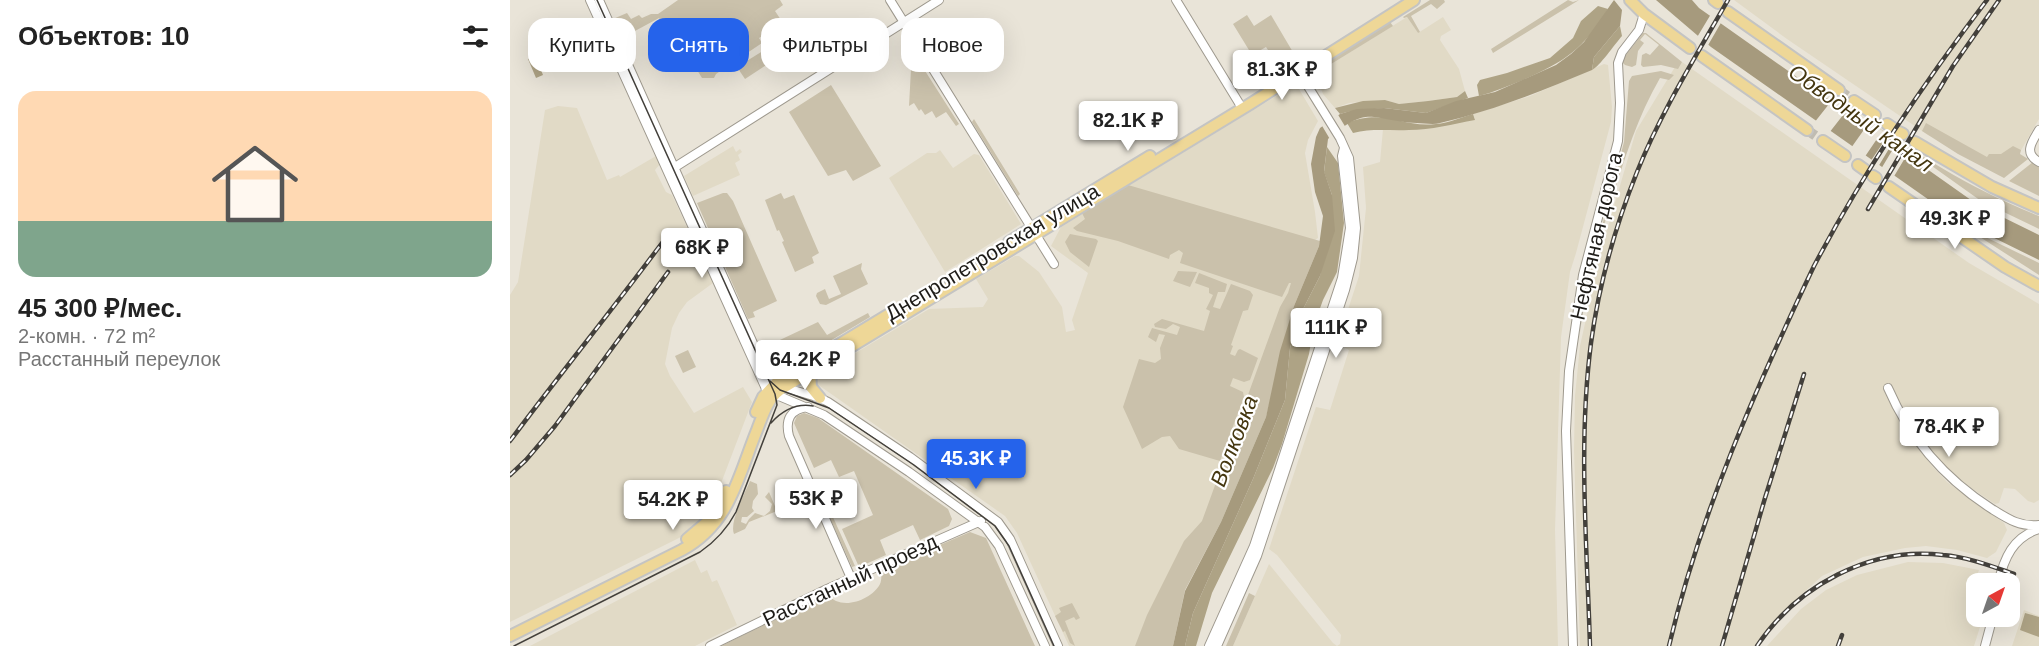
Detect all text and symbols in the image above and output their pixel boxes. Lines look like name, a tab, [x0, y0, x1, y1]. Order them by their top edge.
chip: Купить	[528, 18, 636, 72]
chip: Снять	[648, 18, 749, 72]
chip: Фильтры	[761, 18, 889, 72]
chip: Новое	[901, 18, 1004, 72]
icon: filters	[459, 20, 492, 53]
text: Объектов: 10	[18, 21, 189, 51]
pin: 81.3K ₽	[1227, 50, 1337, 101]
text: 81.3K ₽	[1247, 58, 1317, 80]
water label: Обводный канал	[1784, 59, 1938, 177]
pin: 82.1K ₽	[1073, 101, 1183, 152]
text: 82.1K ₽	[1093, 109, 1163, 131]
icon: home	[201, 130, 309, 238]
street label: Нефтяная дорога	[1566, 150, 1627, 322]
street label: Днепропетровская улица	[881, 179, 1103, 325]
pin: 49.3K ₽	[1900, 199, 2010, 250]
text: 49.3K ₽	[1920, 207, 1990, 229]
pin: 68K ₽	[660, 228, 744, 279]
text: 68K ₽	[675, 236, 729, 258]
text: 45 300 ₽/мес.	[18, 293, 182, 323]
pin: 111K ₽	[1287, 308, 1385, 359]
text: 111K ₽	[1305, 316, 1367, 338]
text: 2-комн. · 72 m²	[18, 325, 155, 347]
pin: 64.2K ₽	[750, 340, 860, 391]
text: Расстанный переулок	[18, 348, 220, 370]
text: 64.2K ₽	[770, 348, 840, 370]
water label: Волковка	[1205, 392, 1263, 490]
pin: 78.4K ₽	[1894, 407, 2004, 458]
text: 78.4K ₽	[1914, 415, 1984, 437]
pin: 45.3K ₽	[921, 439, 1031, 490]
text: 45.3K ₽	[941, 447, 1011, 469]
pin: 53K ₽	[774, 479, 858, 530]
pin: 54.2K ₽	[618, 480, 728, 531]
text: 53K ₽	[789, 487, 843, 509]
text: 54.2K ₽	[638, 488, 708, 510]
street label: Расстанный проезд	[759, 529, 941, 631]
north arrow	[1966, 573, 2020, 627]
map controls	[1966, 573, 2020, 627]

